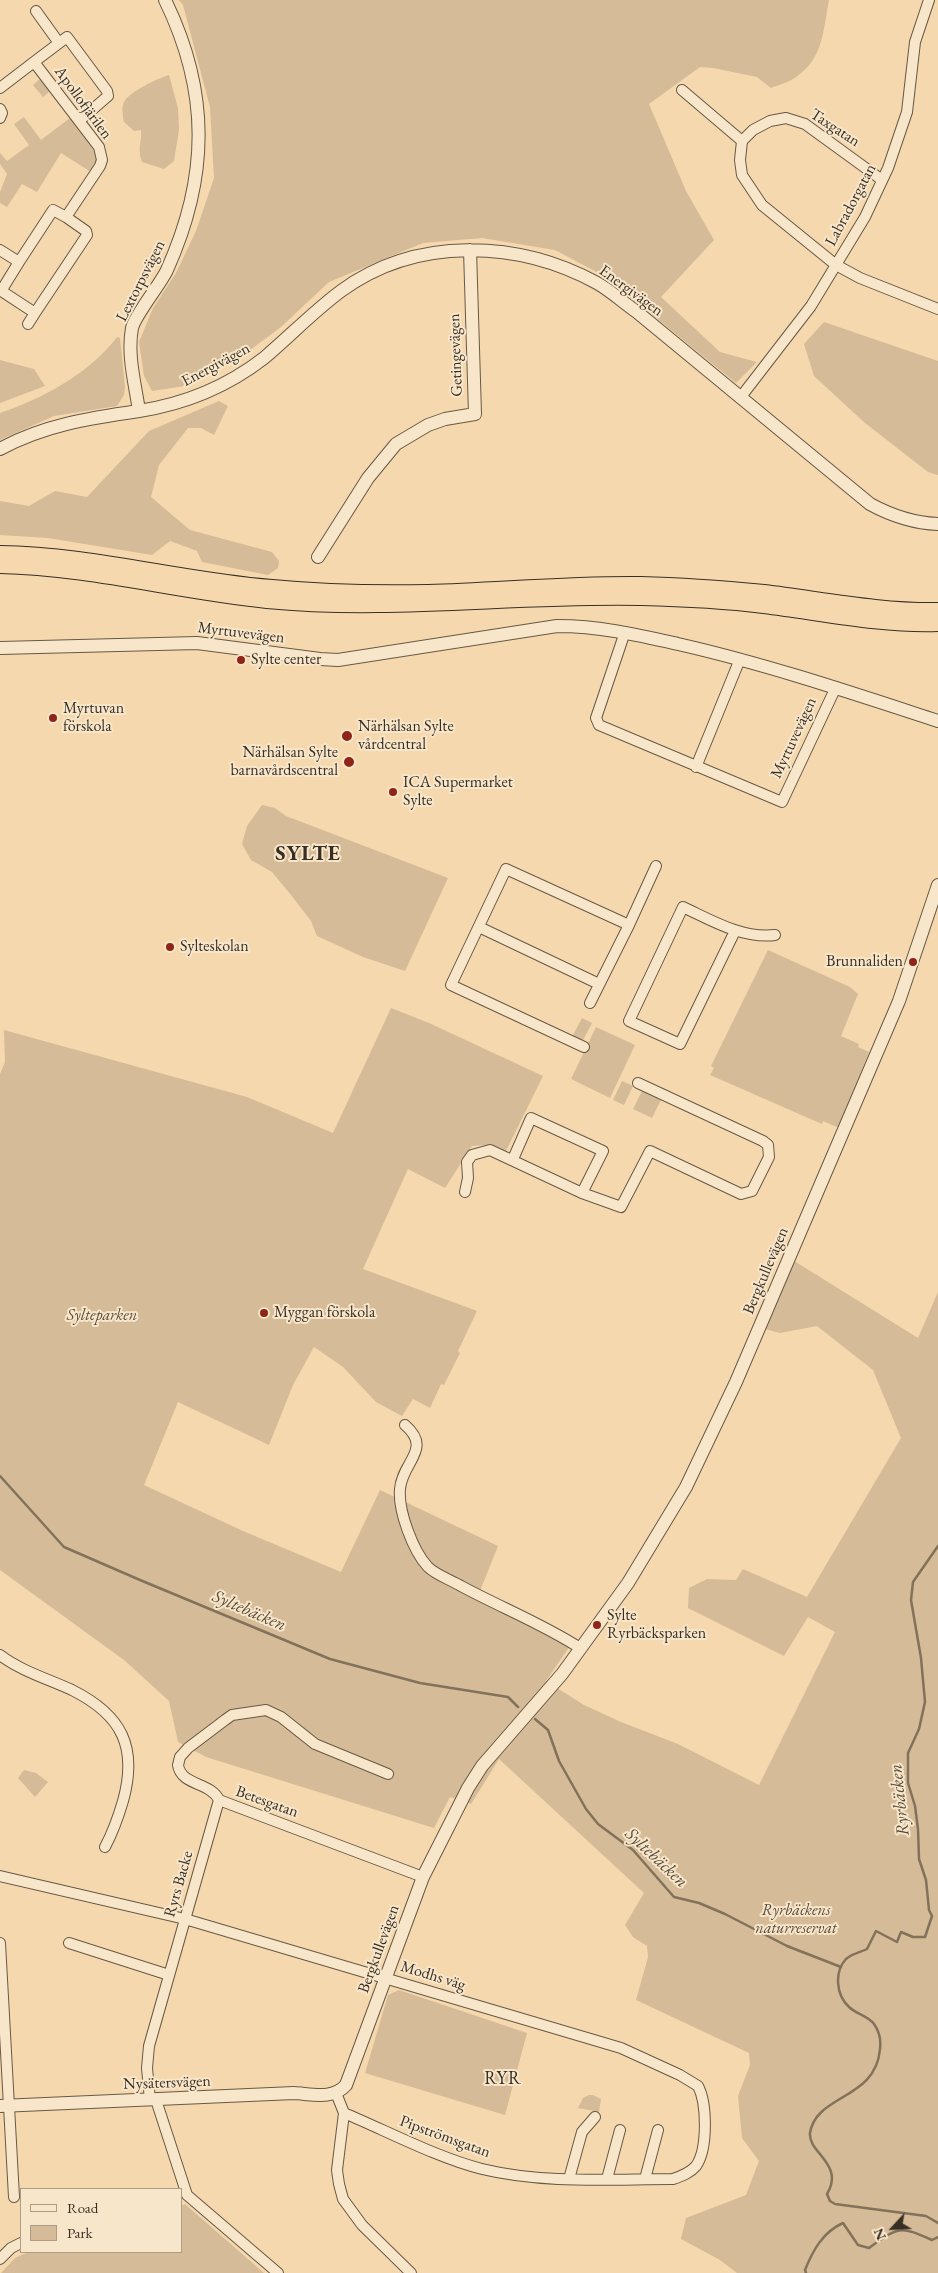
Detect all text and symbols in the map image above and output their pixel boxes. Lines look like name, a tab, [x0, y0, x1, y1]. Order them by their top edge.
street label: Apollofjärilen	[50, 63, 116, 143]
street label: Taxgatan	[806, 105, 864, 151]
street label: Labradorgatan	[821, 161, 881, 249]
street label: Lextorpsvägen	[112, 237, 170, 325]
street label: Energivägen	[595, 261, 667, 321]
street label: Getingevägen	[445, 313, 467, 397]
street label: Energivägen	[178, 339, 254, 391]
street label: Myrtuvevägen	[197, 618, 285, 648]
place label: Sylte center	[251, 650, 321, 670]
marker: Sylte center	[235, 654, 247, 666]
street label: Myrtuvevägen	[767, 694, 821, 782]
place label: Myrtuvan förskola	[63, 699, 124, 737]
marker: Myrtuvan förskola	[47, 712, 59, 724]
place label: Närhälsan Sylte vårdcentral	[358, 717, 454, 755]
marker: Närhälsan Sylte vårdcentral	[340, 729, 354, 743]
place label: Närhälsan Sylte barnavårdscentral	[231, 743, 338, 781]
marker: Närhälsan Sylte barnavårdscentral	[342, 755, 356, 769]
place label: ICA Supermarket Sylte	[403, 773, 513, 811]
marker: ICA Supermarket Sylte	[387, 786, 399, 798]
district label: SYLTE	[275, 841, 341, 867]
place label: Sylteskolan	[180, 937, 249, 957]
marker: Sylteskolan	[164, 941, 176, 953]
place label: Brunnaliden	[826, 952, 903, 972]
marker: Brunnaliden	[907, 956, 919, 968]
street label: Bergkullevägen	[739, 1225, 793, 1317]
place label: Myggan förskola	[274, 1303, 375, 1323]
park label: Sylteparken	[67, 1306, 137, 1326]
marker: Myggan förskola	[258, 1307, 270, 1319]
water label: Syltebäcken	[209, 1586, 289, 1636]
place label: Sylte Ryrbäcksparken	[607, 1606, 706, 1644]
marker: Sylte Ryrbäcksparken	[591, 1619, 603, 1631]
water label: Ryrbäcken	[885, 1763, 915, 1837]
street label: Betesgatan	[233, 1782, 301, 1822]
water label: Syltebäcken	[620, 1824, 692, 1892]
street label: Ryrs Backe	[160, 1849, 198, 1919]
park label: Ryrbäckens naturreservat	[755, 1901, 837, 1939]
street label: Bergkullevägen	[354, 1902, 404, 1996]
street label: Modhs väg	[398, 1957, 468, 1995]
district label: RYR	[484, 2068, 522, 2090]
street label: Nysätersvägen	[123, 2072, 211, 2094]
street label: Pipströmsgatan	[397, 2112, 493, 2162]
legend	[20, 2188, 182, 2253]
text: Road	[67, 2198, 98, 2217]
north arrow	[868, 2203, 918, 2253]
text: Park	[67, 2223, 93, 2242]
text: N	[869, 2225, 890, 2243]

